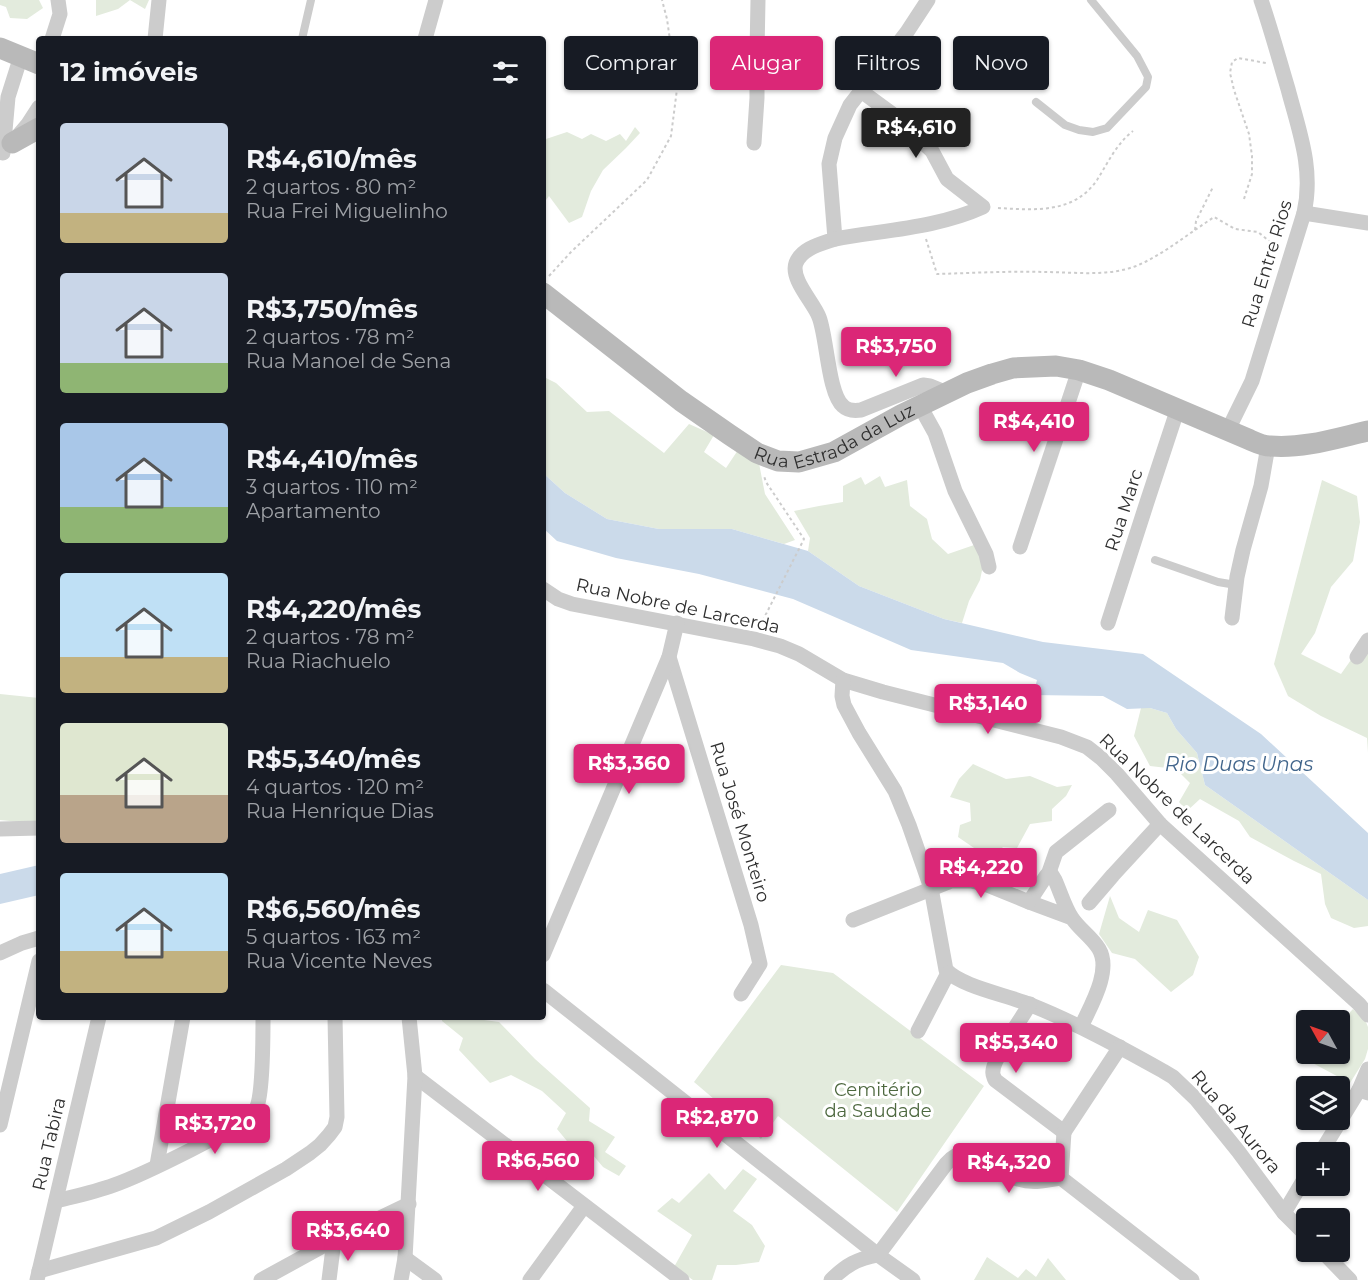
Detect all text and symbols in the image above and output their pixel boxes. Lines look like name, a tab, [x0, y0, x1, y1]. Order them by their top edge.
chip: Comprar	[564, 36, 698, 90]
chip: Alugar	[710, 36, 823, 90]
chip: Filtros	[835, 36, 941, 90]
chip: Novo	[953, 36, 1049, 90]
text: 12 imóveis	[60, 56, 198, 88]
icon: filters	[489, 56, 522, 89]
pin: R$4,610	[861, 108, 971, 159]
text: R$4,610	[876, 115, 956, 139]
text: R$4,610/mês	[246, 143, 417, 175]
icon: home	[108, 147, 180, 219]
text: 2 quartos · 80 m²	[246, 175, 416, 199]
street label: Rua Entre Rios	[1237, 197, 1297, 331]
text: Rua Frei Miguelinho	[246, 199, 448, 223]
text: R$3,750/mês	[246, 293, 418, 325]
icon: home	[108, 297, 180, 369]
text: 2 quartos · 78 m²	[246, 325, 415, 349]
pin: R$3,750	[841, 327, 951, 378]
text: R$3,750	[855, 334, 937, 358]
text: Rua Manoel de Sena	[246, 349, 451, 373]
street label: Rua Estrada da Luz	[751, 399, 918, 474]
pin: R$4,410	[979, 402, 1089, 453]
text: R$4,410	[993, 409, 1075, 433]
text: R$4,410/mês	[246, 443, 418, 475]
icon: home	[108, 447, 180, 519]
street label: Rua Marc	[1100, 466, 1148, 554]
text: 3 quartos · 110 m²	[246, 475, 418, 499]
text: Apartamento	[246, 499, 381, 523]
street label: Rua Nobre de Larcerda	[574, 574, 782, 638]
text: R$4,220/mês	[246, 593, 421, 625]
icon: home	[108, 597, 180, 669]
text: 2 quartos · 78 m²	[246, 625, 415, 649]
text: Rua Riachuelo	[246, 649, 391, 673]
pin: R$3,140	[933, 684, 1043, 735]
text: R$3,140	[948, 691, 1028, 715]
street label: Rua Nobre de Larcerda	[1095, 729, 1259, 889]
street label: Rua José Monteiro	[705, 739, 775, 905]
text: R$5,340/mês	[246, 743, 421, 775]
pin: R$3,360	[574, 744, 684, 795]
icon: home	[108, 747, 180, 819]
text: R$3,360	[588, 751, 670, 775]
water label: Rio Duas Unas	[1165, 752, 1313, 776]
text: 4 quartos · 120 m²	[246, 775, 424, 799]
text: Rua Henrique Dias	[246, 799, 434, 823]
pin: R$4,220	[926, 848, 1036, 899]
text: R$4,220	[939, 855, 1023, 879]
text: R$6,560/mês	[246, 893, 421, 925]
icon: home	[108, 897, 180, 969]
text: 5 quartos · 163 m²	[246, 925, 421, 949]
text: Rua Vicente Neves	[246, 949, 432, 973]
north arrow	[1296, 1010, 1350, 1064]
map controls	[1296, 1010, 1350, 1262]
pin: R$5,340	[961, 1023, 1071, 1074]
text: R$5,340	[974, 1030, 1058, 1054]
street label: Rua da Aurora	[1186, 1066, 1286, 1178]
button: layers	[1296, 1076, 1350, 1130]
park label: Cemitério da Saudade	[824, 1079, 932, 1122]
street label: Rua Tabira	[28, 1095, 70, 1193]
pin: R$2,870	[662, 1098, 772, 1149]
pin: R$3,720	[160, 1104, 270, 1155]
text: R$2,870	[675, 1105, 759, 1129]
text: R$3,720	[174, 1111, 256, 1135]
pin: R$6,560	[483, 1141, 593, 1192]
button: +	[1296, 1142, 1350, 1196]
pin: R$4,320	[954, 1143, 1064, 1194]
text: R$6,560	[496, 1148, 580, 1172]
text: R$4,320	[967, 1150, 1051, 1174]
button: −	[1296, 1208, 1350, 1262]
pin: R$3,640	[293, 1211, 403, 1262]
text: R$3,640	[306, 1218, 390, 1242]

